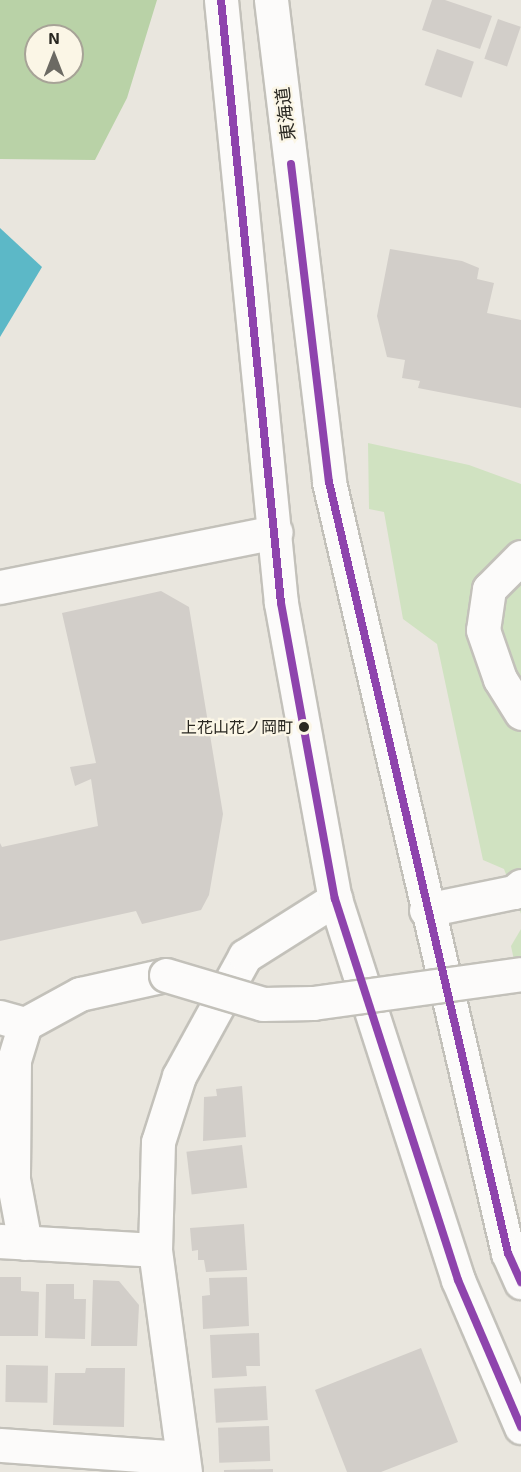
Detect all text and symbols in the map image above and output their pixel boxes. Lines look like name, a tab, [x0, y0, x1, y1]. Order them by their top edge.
north arrow	[24, 24, 84, 84]
text: N	[48, 28, 60, 47]
street label: 東海道	[271, 86, 299, 142]
place label: 上花山花ノ岡町	[181, 717, 293, 737]
marker: 上花山花ノ岡町	[298, 721, 310, 733]

